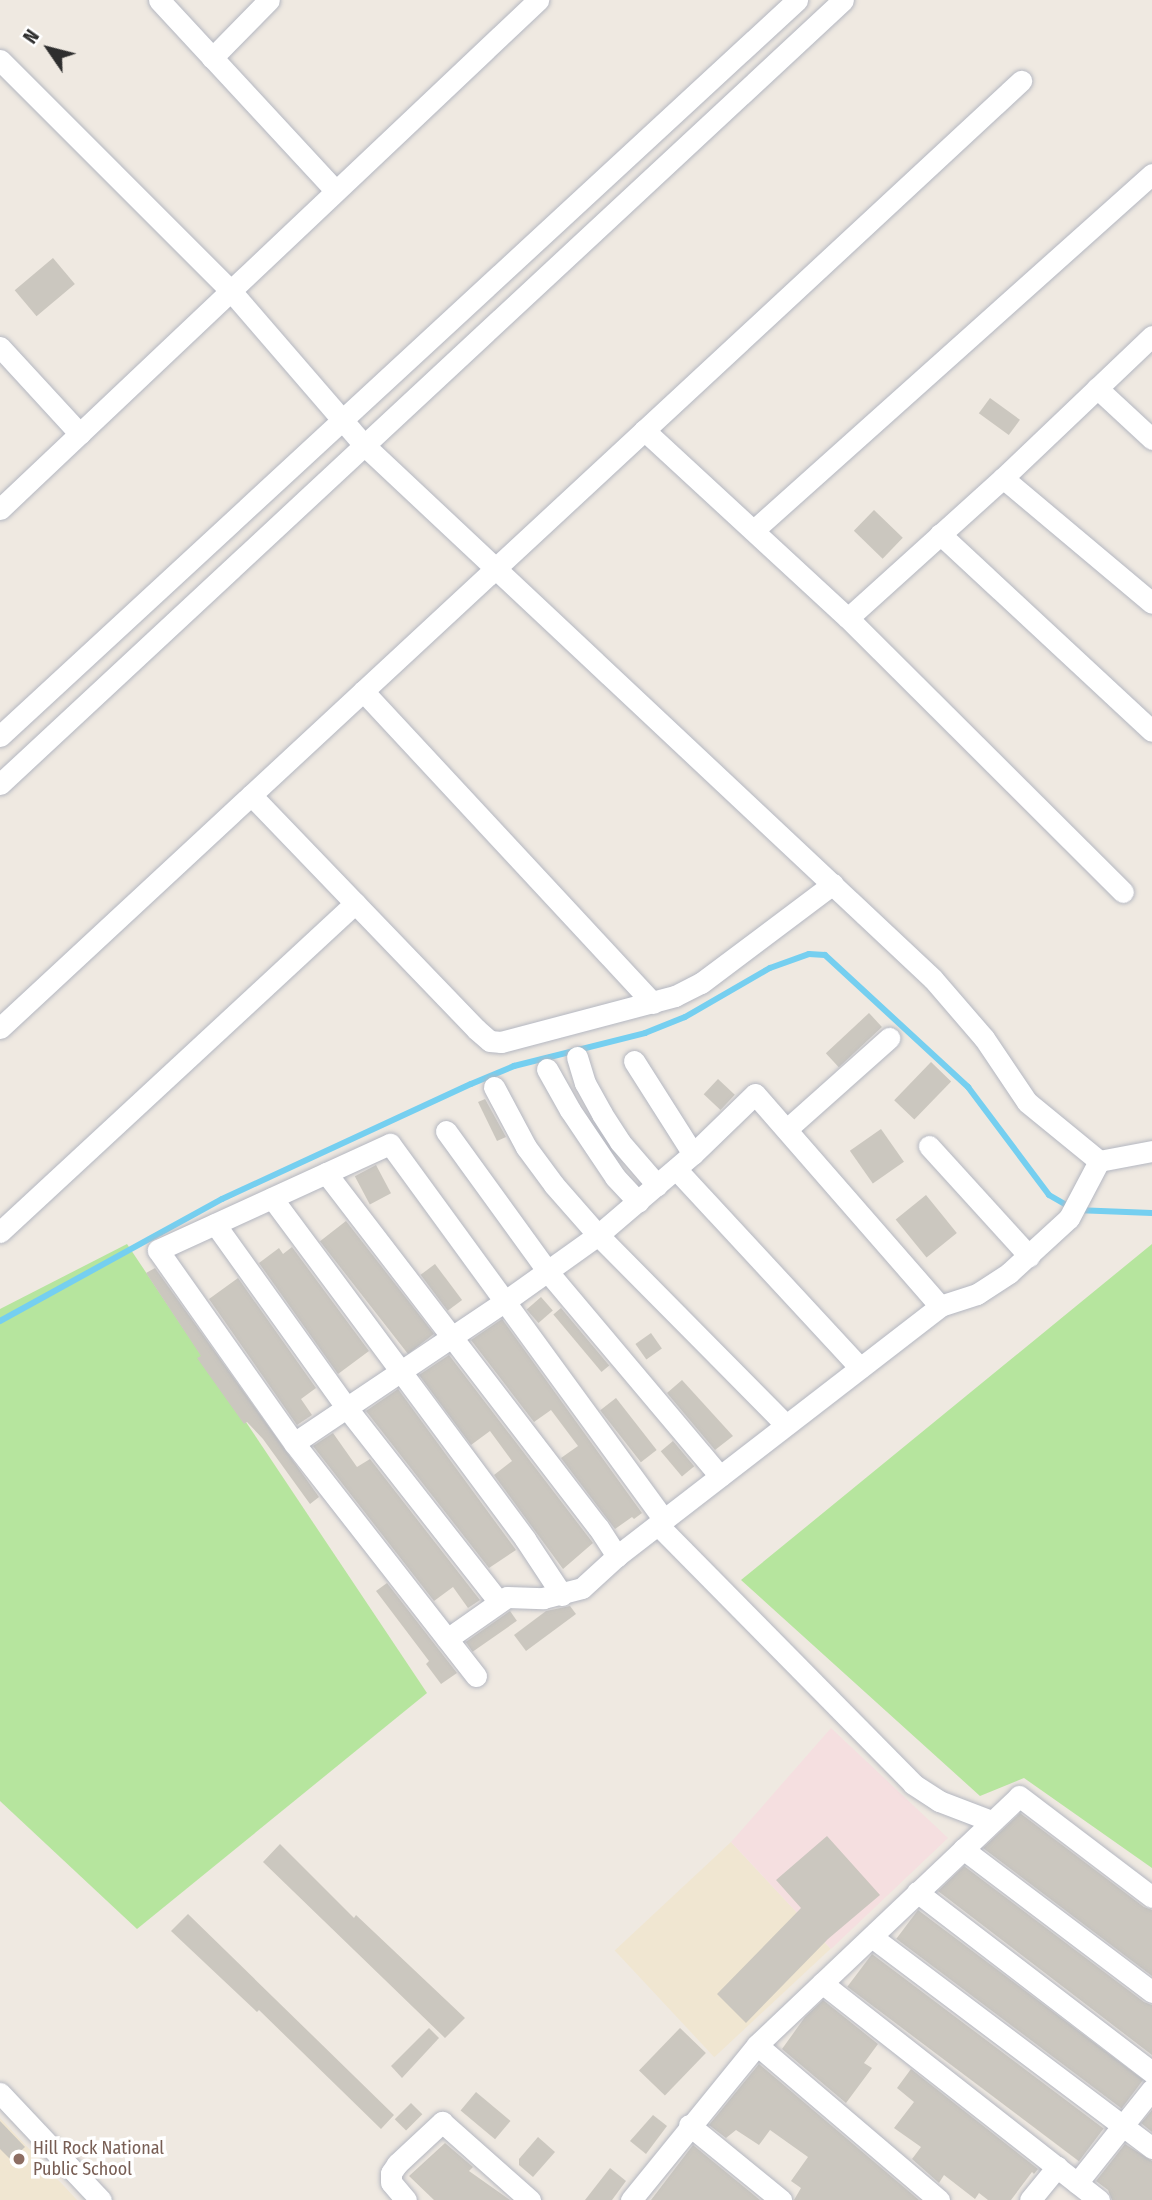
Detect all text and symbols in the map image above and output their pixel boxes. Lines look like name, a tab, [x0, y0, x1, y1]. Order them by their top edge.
north arrow	[14, 14, 84, 84]
text: N	[19, 25, 44, 48]
place label: Hill Rock National Public School	[33, 2138, 164, 2180]
marker: Hill Rock National Public School	[11, 2151, 27, 2167]

